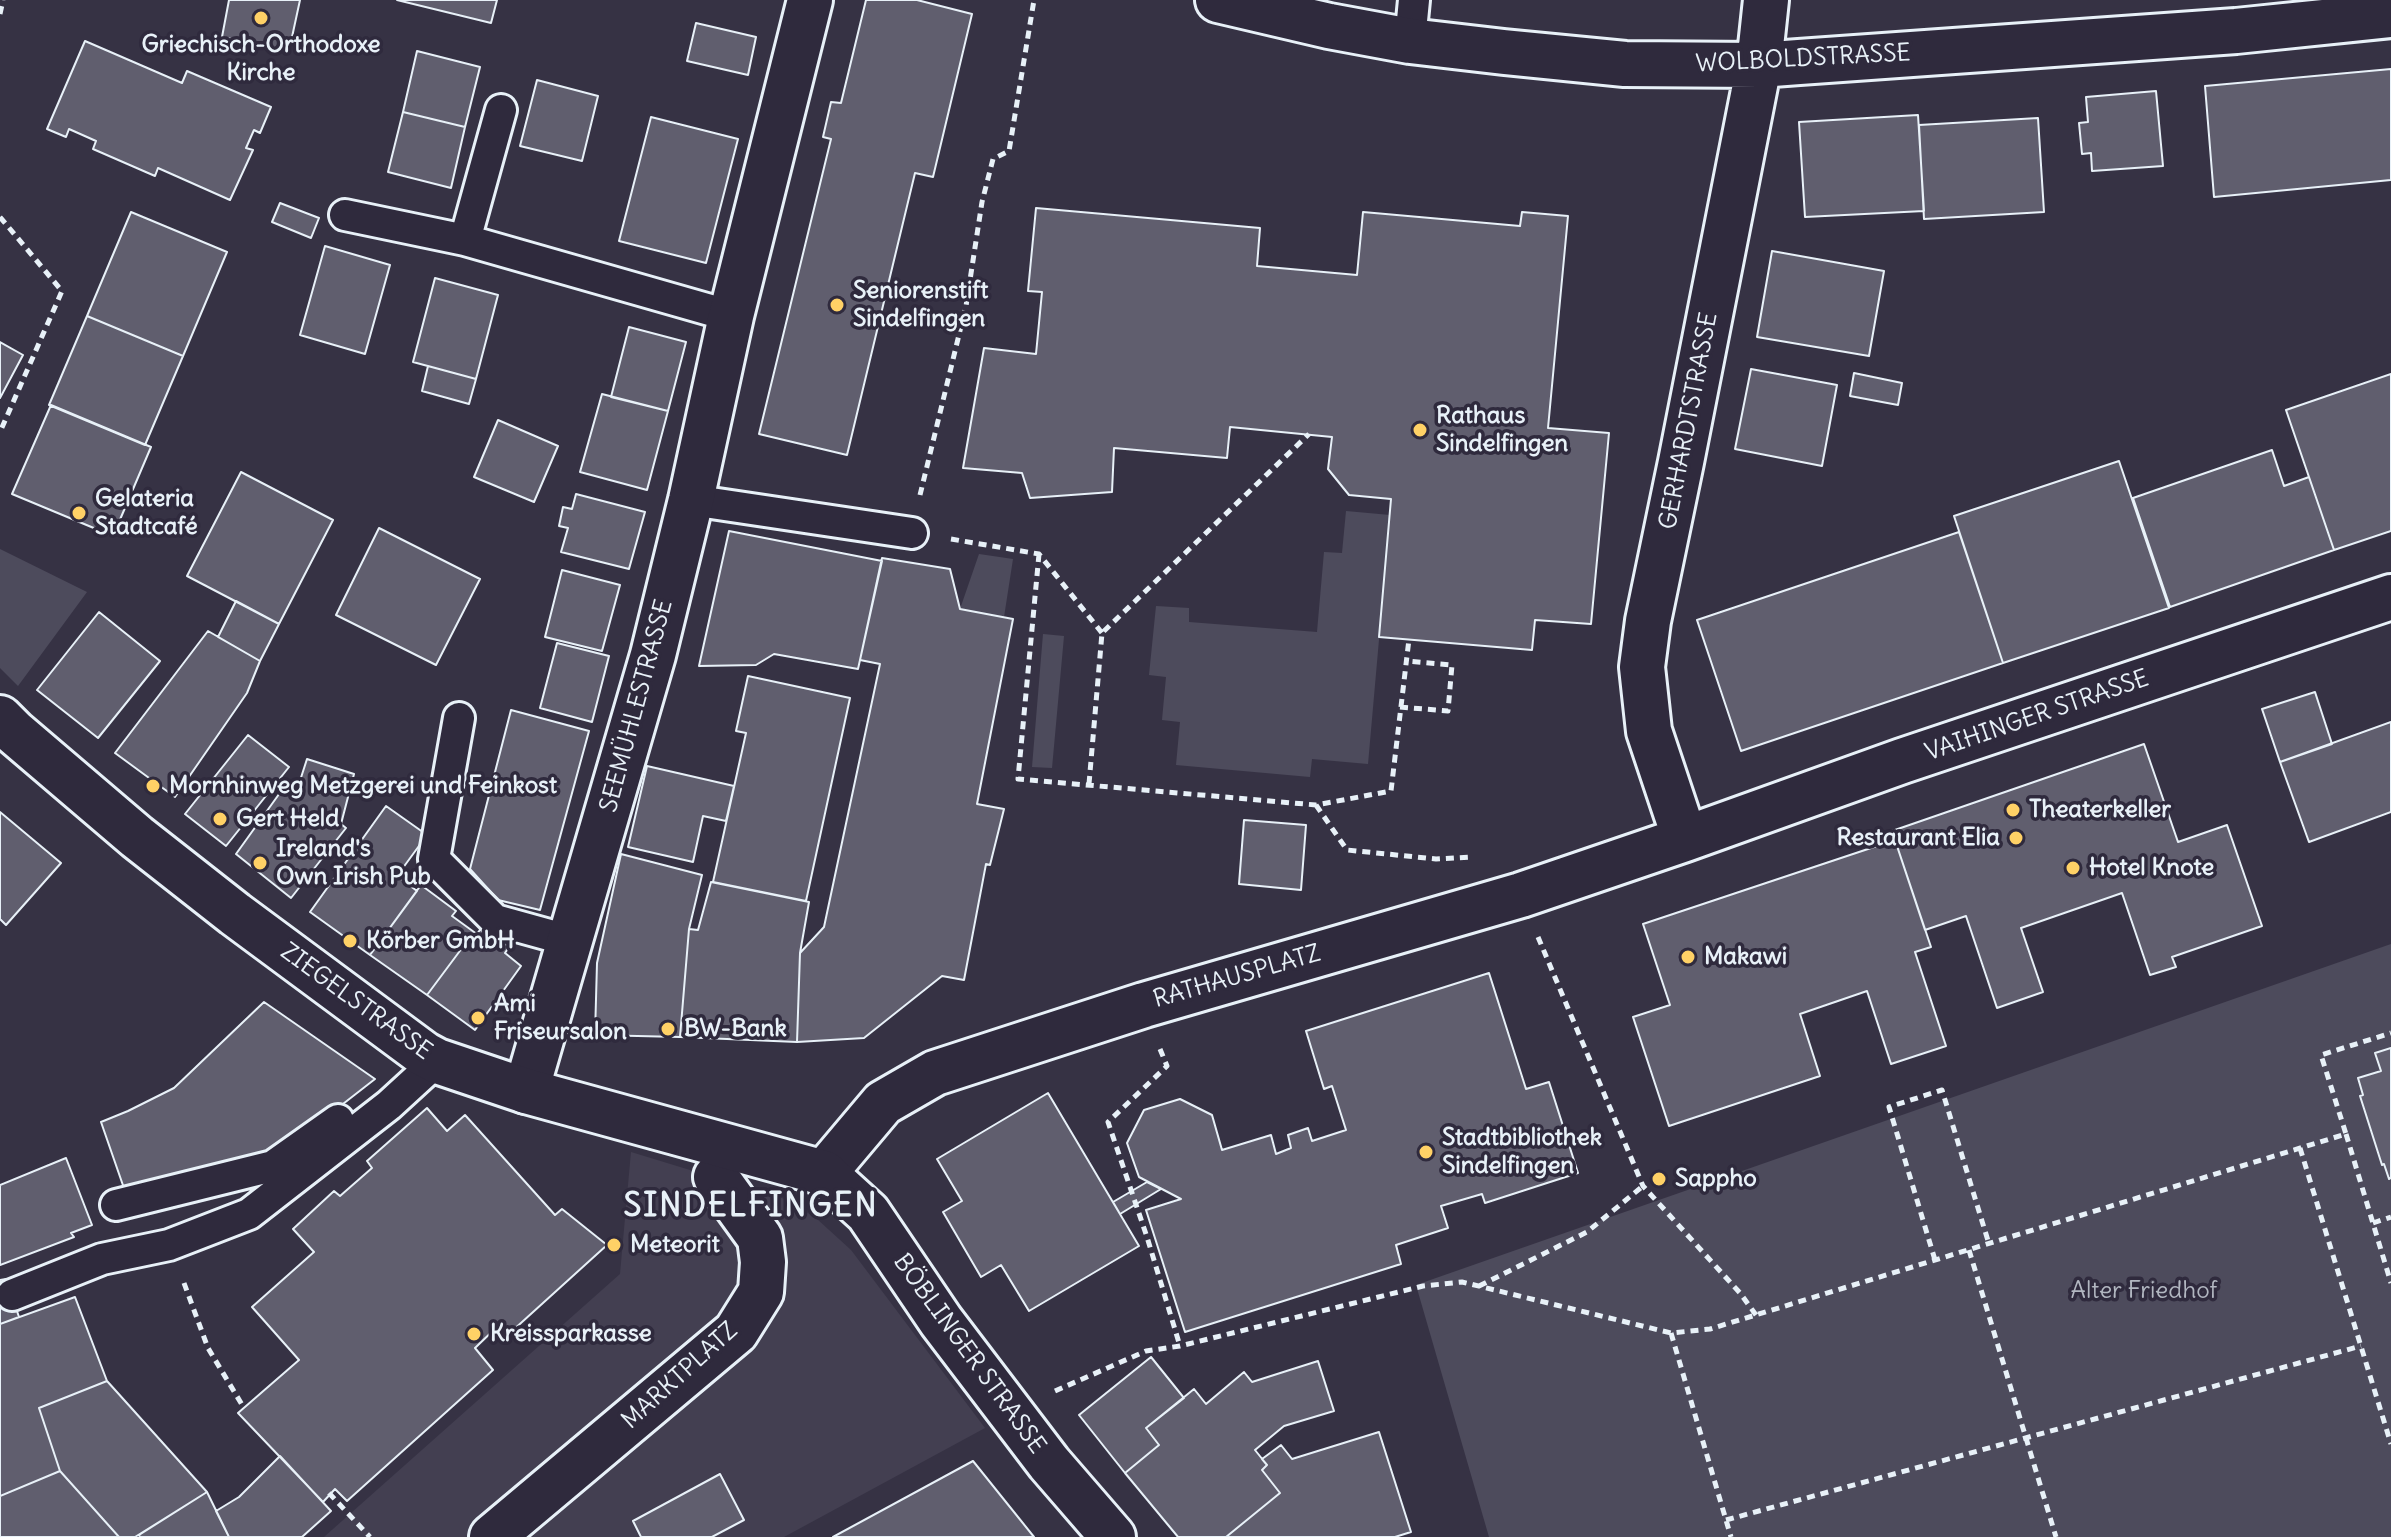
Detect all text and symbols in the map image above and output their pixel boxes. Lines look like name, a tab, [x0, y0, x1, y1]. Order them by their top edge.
marker: Griechisch-Orthodoxe Kirche	[252, 9, 270, 27]
place label: Griechisch-Orthodoxe Kirche	[142, 31, 380, 87]
street label: WOLBOLDSTRASSE	[1695, 39, 1911, 79]
place label: Seniorenstift Sindelfingen	[853, 277, 988, 333]
marker: Seniorenstift Sindelfingen	[828, 296, 846, 314]
street label: GERHARDTSTRASSE	[1654, 310, 1724, 532]
place label: Rathaus Sindelfingen	[1436, 402, 1568, 458]
marker: Rathaus Sindelfingen	[1411, 421, 1429, 439]
place label: Gelateria Stadtcafé	[95, 485, 198, 541]
marker: Gelateria Stadtcafé	[70, 504, 88, 522]
street label: SEEMÜHLESTRASSE	[595, 597, 679, 815]
street label: VAIHINGER STRASSE	[1922, 664, 2152, 768]
place label: Mornhinweg Metzgerei und Feinkost	[169, 772, 557, 800]
marker: Mornhinweg Metzgerei und Feinkost	[144, 777, 162, 795]
place label: Theaterkeller	[2029, 796, 2171, 824]
marker: Theaterkeller	[2004, 801, 2022, 819]
place label: Gert Held	[236, 805, 339, 833]
marker: Gert Held	[211, 810, 229, 828]
place label: Restaurant Elia	[1836, 824, 2000, 852]
marker: Restaurant Elia	[2007, 829, 2025, 847]
place label: Ireland's Own Irish Pub	[276, 835, 431, 891]
marker: Ireland's Own Irish Pub	[251, 854, 269, 872]
place label: Hotel Knote	[2089, 854, 2214, 882]
marker: Hotel Knote	[2064, 859, 2082, 877]
place label: Körber GmbH	[366, 927, 514, 955]
marker: Körber GmbH	[341, 932, 359, 950]
street label: ZIEGELSTRASSE	[275, 938, 437, 1066]
street label: RATHAUSPLATZ	[1150, 939, 1324, 1015]
place label: Makawi	[1704, 943, 1787, 971]
marker: Makawi	[1679, 948, 1697, 966]
place label: Ami Friseursalon	[494, 990, 627, 1046]
marker: Ami Friseursalon	[469, 1009, 487, 1027]
place label: BW-Bank	[684, 1015, 787, 1043]
marker: BW-Bank	[659, 1020, 677, 1038]
place label: Stadtbibliothek Sindelfingen	[1442, 1124, 1602, 1180]
marker: Stadtbibliothek Sindelfingen	[1417, 1143, 1435, 1161]
place label: Sappho	[1675, 1165, 1757, 1193]
marker: Sappho	[1650, 1170, 1668, 1188]
district label: SINDELFINGEN	[624, 1188, 878, 1226]
place label: Meteorit	[630, 1231, 720, 1259]
marker: Meteorit	[605, 1236, 623, 1254]
street label: BÖBLINGER STRASSE	[887, 1248, 1051, 1460]
park label: Alter Friedhof	[2071, 1277, 2217, 1305]
street label: MARKTPLATZ	[616, 1317, 744, 1435]
place label: Kreissparkasse	[490, 1320, 652, 1348]
marker: Kreissparkasse	[465, 1325, 483, 1343]

